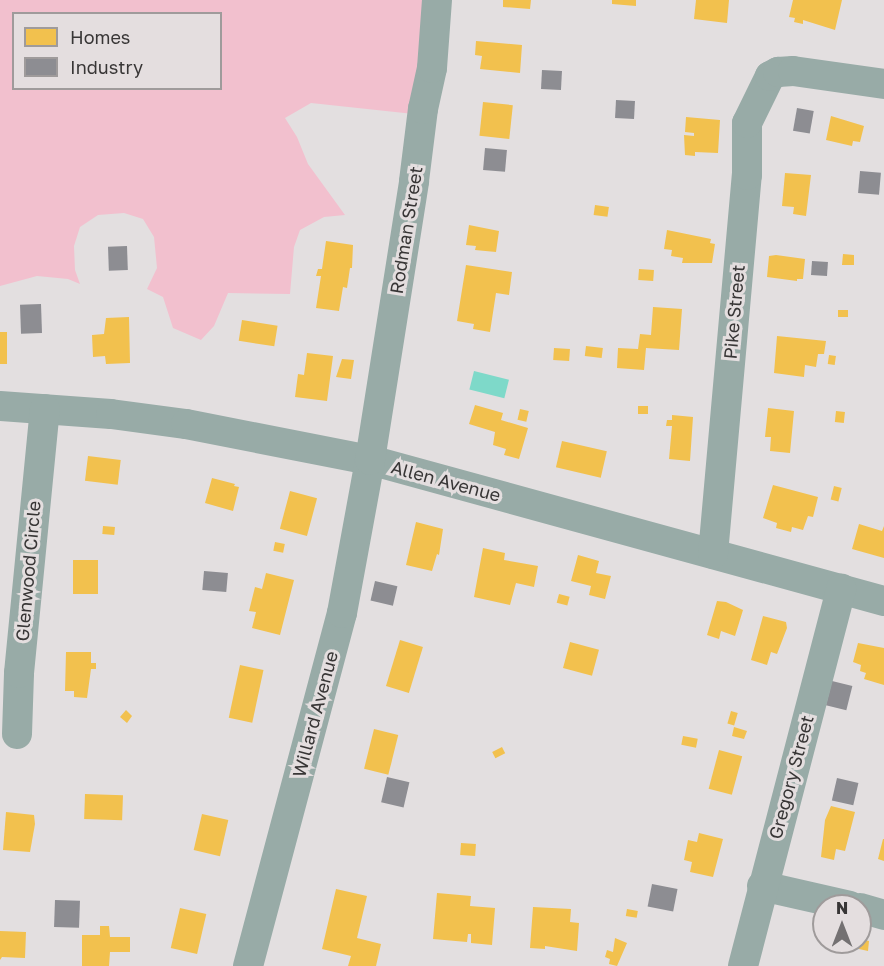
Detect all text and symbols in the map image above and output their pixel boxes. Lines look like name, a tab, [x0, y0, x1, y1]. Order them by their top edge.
legend	[12, 12, 222, 90]
text: Homes	[70, 26, 130, 48]
text: Industry	[70, 56, 143, 78]
street label: Rodman Street	[385, 165, 427, 295]
street label: Pike Street	[719, 264, 749, 360]
street label: Allen Avenue	[389, 456, 503, 506]
street label: Glenwood Circle	[11, 500, 45, 642]
street label: Willard Avenue	[288, 649, 342, 779]
street label: Gregory Street	[764, 713, 818, 841]
north arrow	[812, 894, 872, 954]
text: N	[836, 898, 848, 918]

